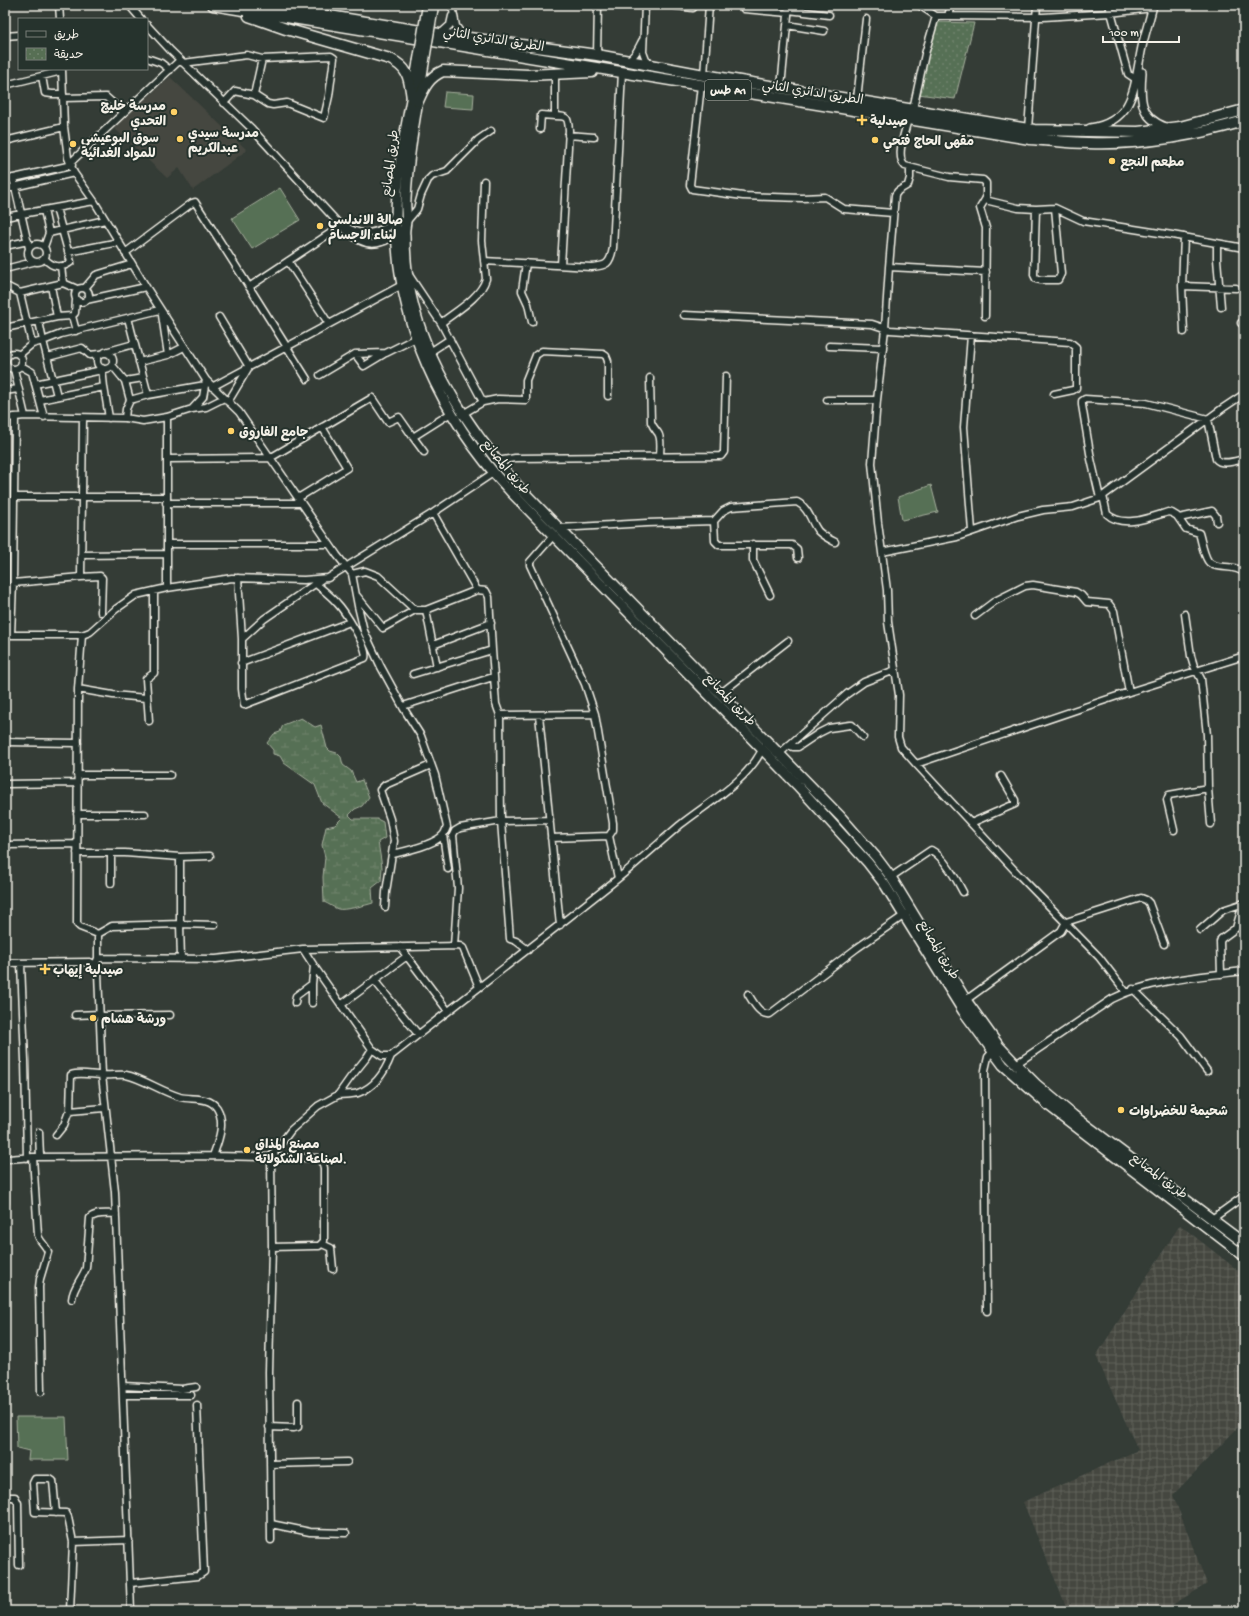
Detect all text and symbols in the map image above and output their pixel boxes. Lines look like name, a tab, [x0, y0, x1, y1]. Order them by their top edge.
legend	[18, 18, 148, 70]
scale bar	[1103, 18, 1179, 44]
street label: الطريق الدائري الثاني	[442, 25, 545, 58]
text: 100 m	[1108, 27, 1139, 41]
text: طريق	[54, 29, 79, 43]
text: حديقة	[54, 49, 83, 63]
street label: الطريق الدائري الثاني	[761, 78, 864, 111]
road number: طس A1	[705, 80, 751, 100]
place label: مدرسة خليج التحدي	[101, 99, 166, 131]
marker: مدرسة خليج التحدي	[169, 107, 179, 117]
place label: صيدلية	[870, 114, 908, 130]
marker: صيدلية	[857, 115, 867, 125]
place label: مدرسة سيدي عبدالكريم	[188, 126, 259, 158]
street label: طريق المصانع	[380, 129, 404, 198]
place label: سوق البوعيشي للمواد الغدائية	[81, 132, 159, 162]
place label: مقهى الحاج فتحي	[883, 133, 974, 153]
marker: مدرسة سيدي عبدالكريم	[175, 134, 185, 144]
marker: مقهى الحاج فتحي	[870, 135, 880, 145]
marker: سوق البوعيشي للمواد الغدائية	[68, 139, 78, 149]
marker: مطعم النجع	[1107, 156, 1117, 166]
place label: مطعم النجع	[1120, 156, 1185, 172]
place label: صالة الاندلسي لبناء الاجسام	[328, 213, 403, 245]
marker: صالة الاندلسي لبناء الاجسام	[315, 221, 325, 231]
marker: جامع الفاروق	[226, 426, 236, 436]
place label: جامع الفاروق	[239, 426, 309, 441]
street label: طريق المصانع	[477, 437, 532, 499]
street label: طريق المصانع	[700, 671, 758, 731]
street label: طريق المصانع	[913, 918, 962, 984]
place label: صيدلية إيهاب	[53, 963, 123, 979]
marker: صيدلية إيهاب	[40, 964, 50, 974]
place label: ورشة هشام	[101, 1012, 166, 1029]
marker: ورشة هشام	[88, 1013, 98, 1023]
place label: شحيمة للخضراوات	[1129, 1104, 1228, 1120]
marker: شحيمة للخضراوات	[1116, 1105, 1126, 1115]
place label: مصنع المذاق لصناعة الشكولاتة.	[255, 1138, 347, 1168]
marker: مصنع المذاق لصناعة الشكولاتة.	[242, 1145, 252, 1155]
street label: طريق المصانع	[1127, 1151, 1190, 1204]

